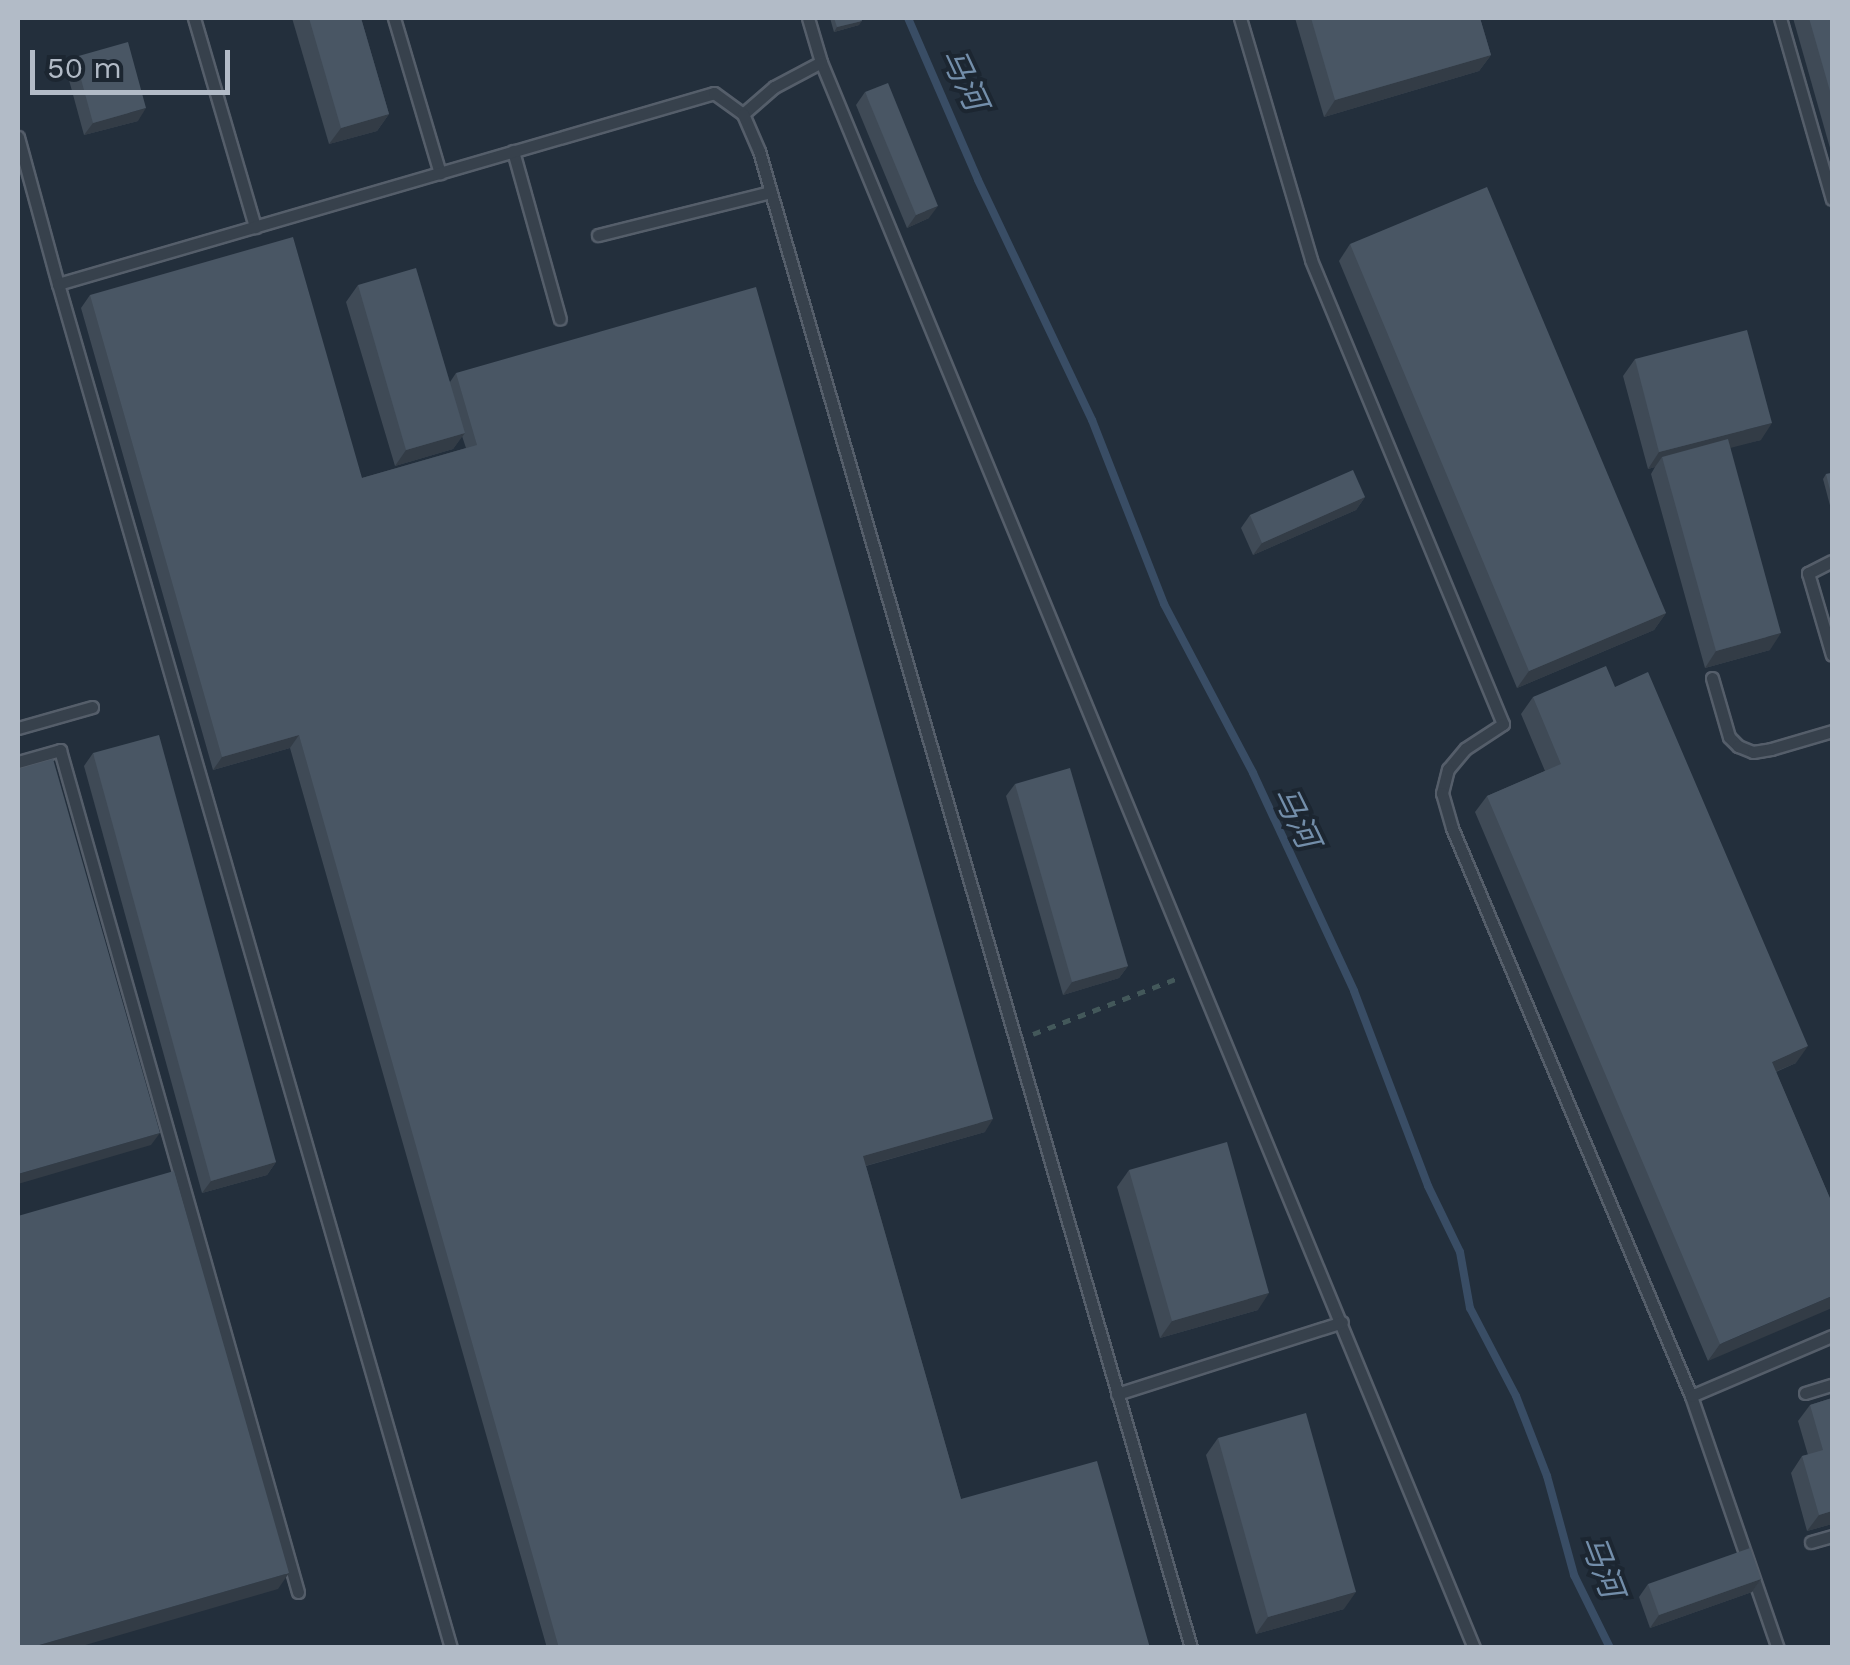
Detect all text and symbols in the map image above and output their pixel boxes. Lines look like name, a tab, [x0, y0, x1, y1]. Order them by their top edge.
scale bar	[35, 30, 235, 92]
water label: 马河	[933, 42, 995, 116]
text: 50 m	[47, 50, 122, 85]
water label: 马河	[1265, 780, 1327, 854]
water label: 马河	[1573, 1529, 1631, 1603]

